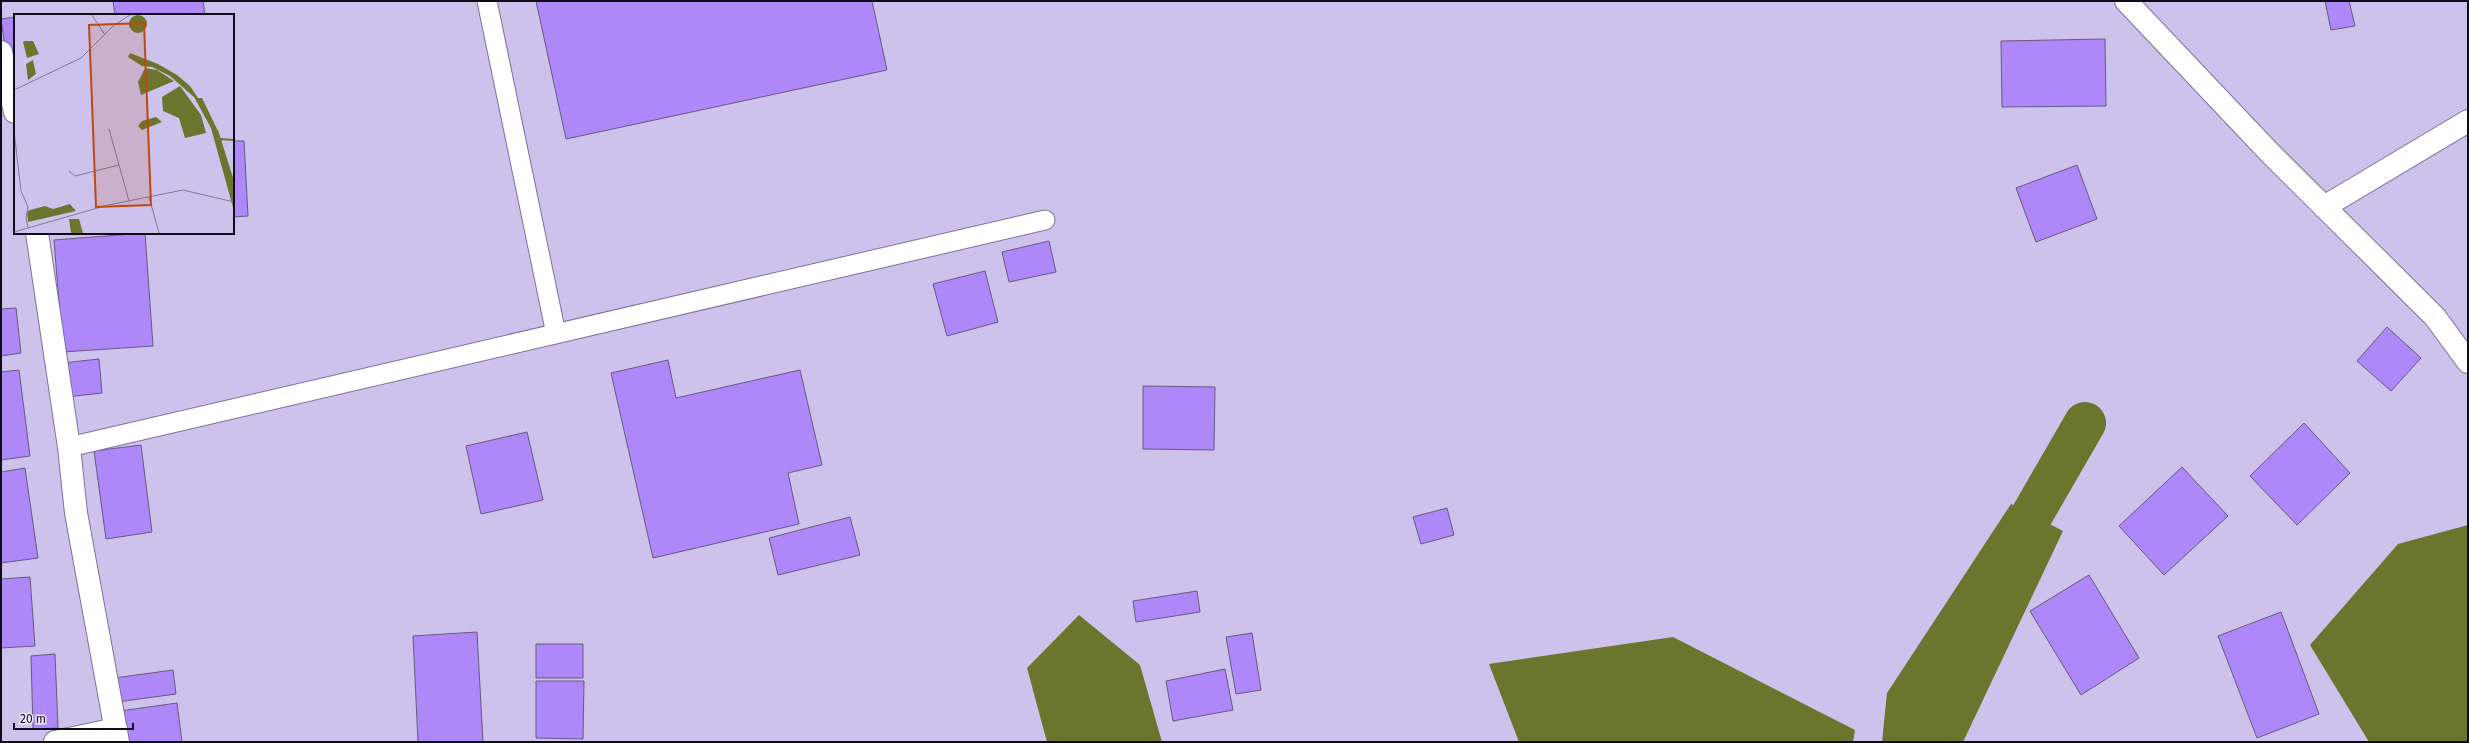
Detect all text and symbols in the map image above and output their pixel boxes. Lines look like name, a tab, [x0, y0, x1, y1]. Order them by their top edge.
inset map	[14, 14, 234, 234]
scale bar	[14, 705, 133, 731]
text: 20 m	[20, 712, 46, 726]

